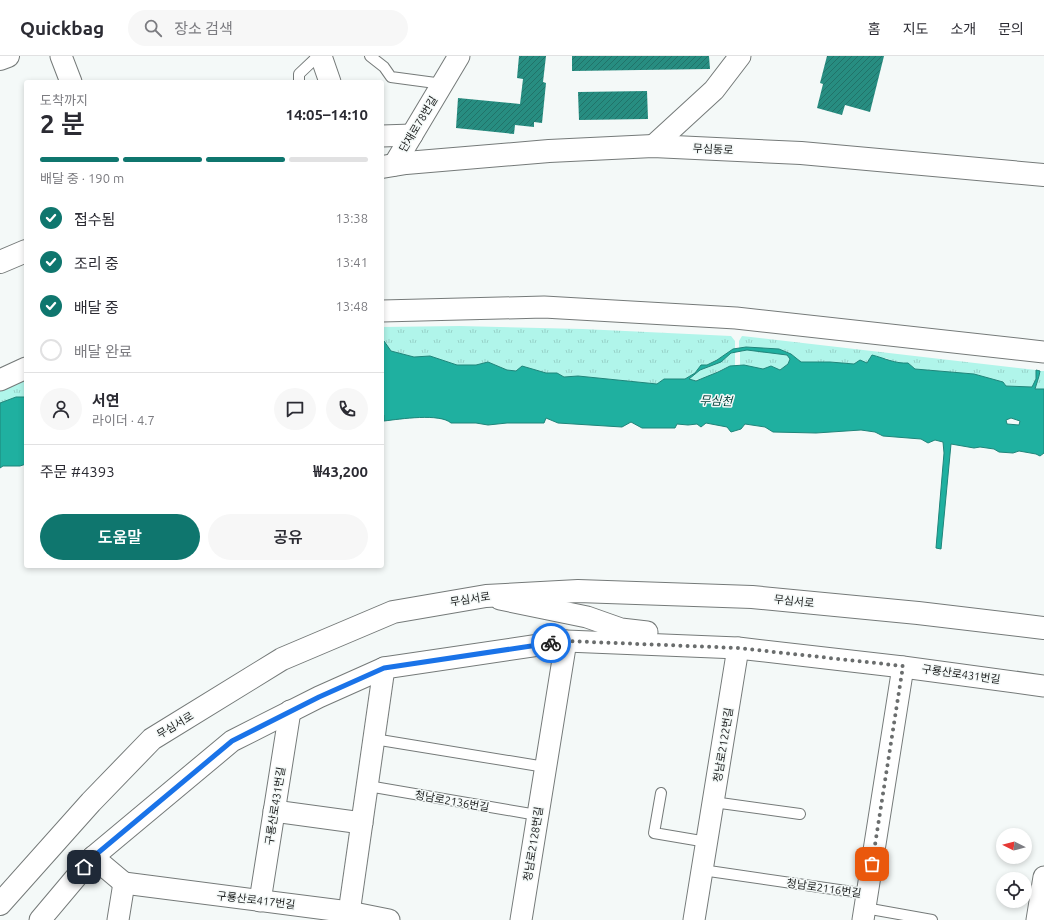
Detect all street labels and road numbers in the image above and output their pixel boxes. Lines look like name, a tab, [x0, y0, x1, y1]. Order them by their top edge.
street label: 단재로78번길	[397, 94, 439, 154]
street label: 무심동로	[692, 142, 734, 156]
street label: 무심서로	[449, 590, 491, 608]
street label: 무심서로	[773, 593, 815, 609]
street label: 구룡산로431번길	[921, 663, 1001, 685]
street label: 청남로2122번길	[711, 707, 735, 783]
street label: 무심서로	[155, 709, 195, 741]
street label: 구룡산로431번길	[263, 766, 287, 846]
street label: 청남로2136번길	[414, 789, 490, 813]
street label: 청남로2128번길	[521, 806, 545, 882]
street label: 청남로2116번길	[786, 877, 862, 899]
street label: 구룡산로417번길	[216, 889, 296, 911]

